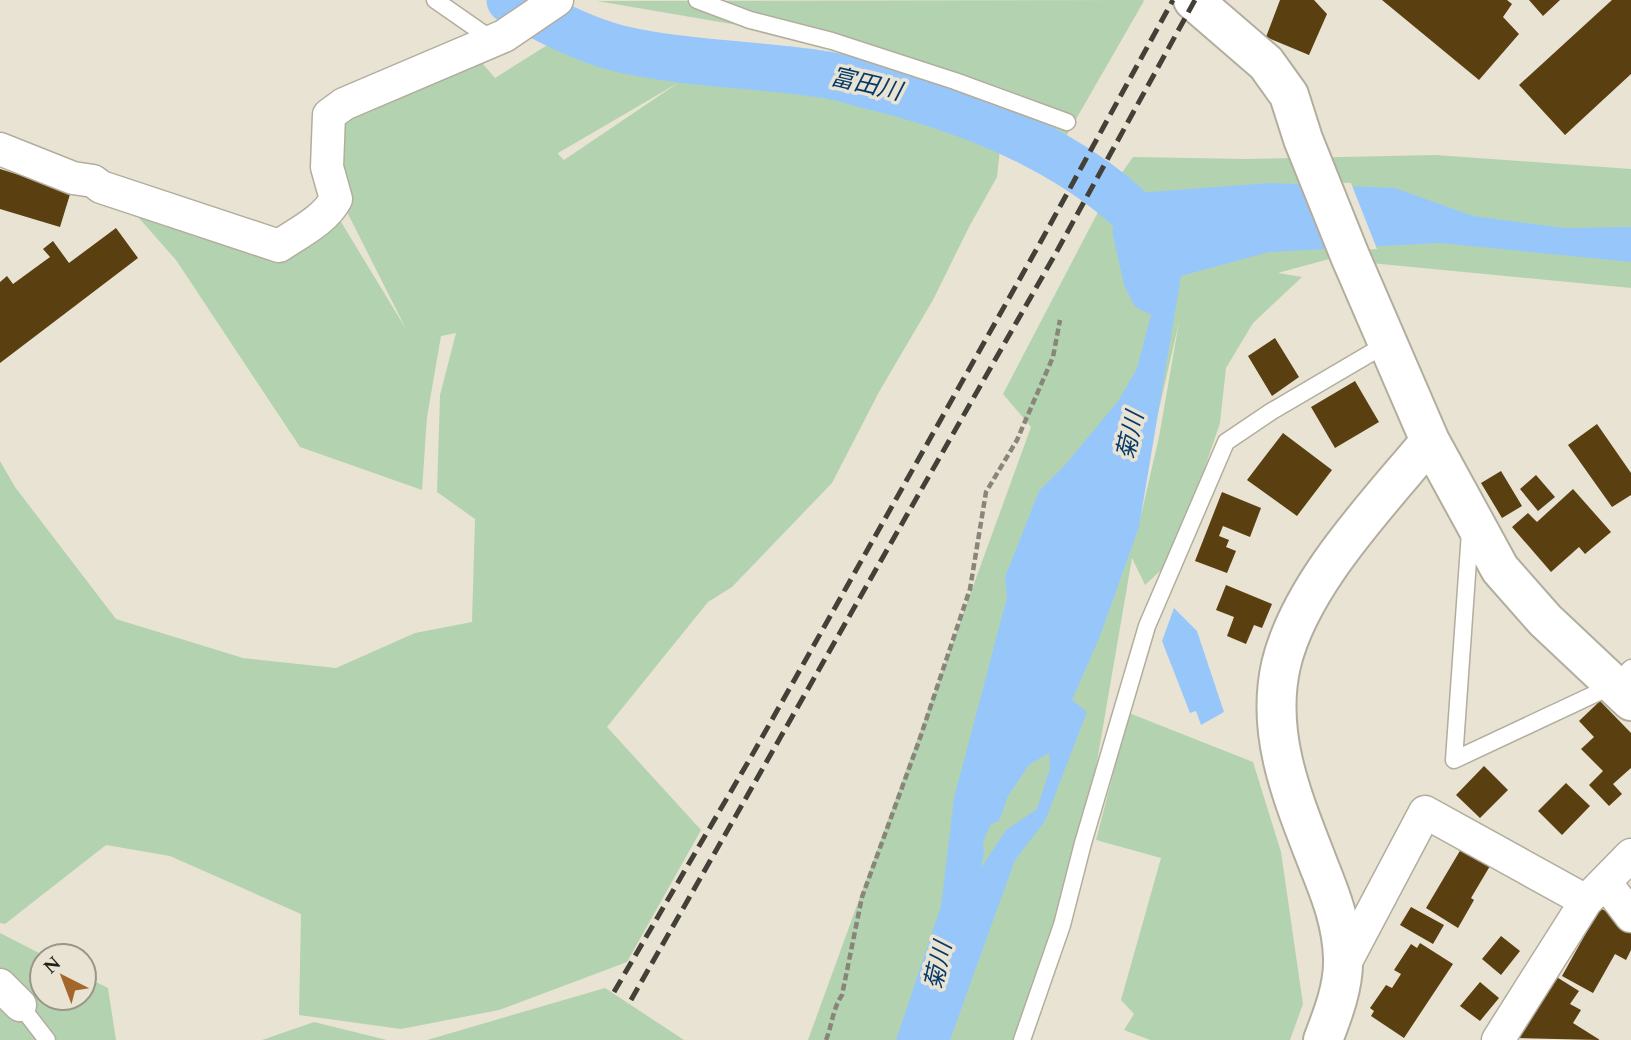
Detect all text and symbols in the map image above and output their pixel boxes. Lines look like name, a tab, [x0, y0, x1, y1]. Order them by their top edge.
water label: 富田川	[827, 59, 908, 111]
water label: 菊川	[1108, 406, 1155, 463]
water label: 菊川	[916, 936, 963, 993]
north arrow	[28, 942, 98, 1012]
text: N	[37, 950, 68, 981]

